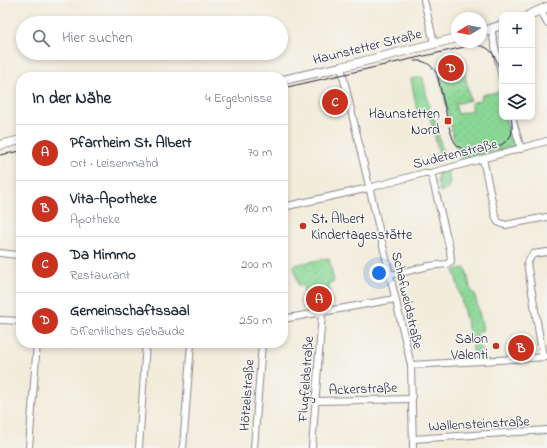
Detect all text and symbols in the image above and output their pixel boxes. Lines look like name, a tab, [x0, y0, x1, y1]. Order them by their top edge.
north arrow	[451, 12, 487, 48]
map controls	[499, 12, 535, 120]
button: +	[499, 12, 535, 48]
search box	[16, 16, 288, 60]
street label: Haunstetter Straße	[311, 24, 425, 71]
icon: search	[30, 27, 52, 49]
text: Hier suchen	[62, 27, 133, 49]
button: −	[499, 48, 535, 84]
pin: D	[438, 53, 464, 83]
button: layers	[499, 84, 535, 120]
text: In der Nähe	[32, 86, 111, 111]
pin: C	[322, 87, 348, 117]
text: 4 Ergebnisse	[205, 89, 272, 108]
place label: Haunstetten Nord	[369, 104, 440, 141]
marker: Haunstetten Nord	[443, 116, 453, 126]
text: Pfarrheim St. Albert	[70, 132, 192, 154]
street label: Sudetenstraße	[411, 134, 500, 175]
text: A	[41, 143, 49, 162]
text: 70 m	[248, 143, 272, 162]
text: Ort · Leisenmahd	[70, 154, 159, 173]
text: Vita-Apotheke	[70, 188, 157, 210]
text: B	[41, 199, 49, 218]
text: 180 m	[244, 199, 272, 218]
place label: St. Albert Kindertagesstätte	[311, 209, 413, 247]
text: Apotheke	[70, 210, 120, 229]
marker: St. Albert Kindertagesstätte	[298, 221, 308, 231]
text: Da Mimmo	[70, 244, 136, 266]
street label: Schafweidstraße	[385, 250, 428, 352]
text: C	[41, 255, 49, 274]
text: 200 m	[241, 255, 272, 274]
your location	[369, 263, 389, 283]
text: Restaurant	[70, 266, 130, 285]
pin: A	[306, 284, 332, 314]
text: Gemeinschaftssaal	[70, 300, 190, 322]
text: D	[40, 311, 50, 330]
text: 250 m	[239, 311, 272, 330]
text: Öffentliches Gebäude	[70, 322, 185, 341]
place label: Salon Valenti	[450, 329, 488, 366]
pin: B	[508, 333, 534, 363]
street label: Flugfeldstraße	[293, 335, 321, 424]
marker: Salon Valenti	[491, 341, 501, 351]
street label: Hötzelstraße	[235, 358, 261, 432]
street label: Ackerstraße	[328, 378, 399, 401]
street label: Wallensteinstraße	[428, 411, 531, 438]

